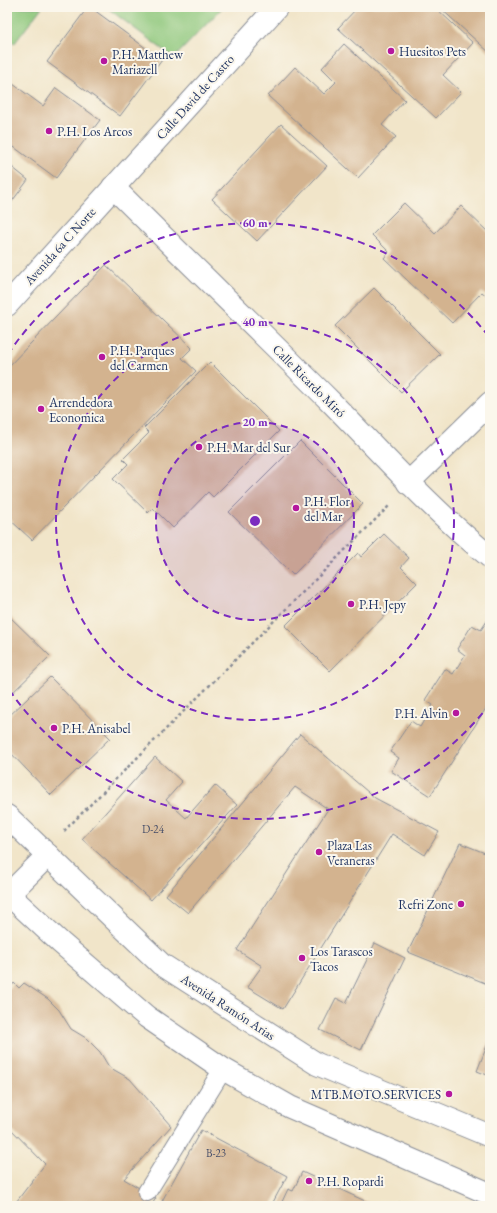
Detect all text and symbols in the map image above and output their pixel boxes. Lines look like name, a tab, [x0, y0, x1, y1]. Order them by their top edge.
place label: Huesitos Pets	[399, 43, 466, 60]
place label: P.H. Matthew Mariazell	[112, 46, 183, 78]
marker: Huesitos Pets	[386, 46, 396, 56]
street label: Calle David de Castro	[152, 51, 238, 143]
marker: P.H. Matthew Mariazell	[99, 56, 109, 66]
place label: P.H. Los Arcos	[57, 123, 132, 140]
marker: P.H. Los Arcos	[44, 126, 54, 136]
street label: Avenida 6a C Norte	[20, 204, 99, 289]
text: 60 m	[242, 215, 268, 231]
text: 40 m	[242, 314, 268, 330]
street label: Calle Ricardo Miró	[269, 341, 349, 421]
place label: P.H. Parques del Carmen	[110, 342, 174, 374]
marker: P.H. Parques del Carmen	[97, 352, 107, 362]
place label: Arrendedora Economica	[48, 394, 113, 426]
marker: Arrendedora Economica	[36, 404, 46, 414]
text: 20 m	[242, 414, 268, 430]
place label: P.H. Mar del Sur	[207, 439, 291, 456]
marker: P.H. Mar del Sur	[194, 442, 204, 452]
place label: P.H. Flor del Mar	[304, 493, 351, 525]
marker: P.H. Flor del Mar	[291, 503, 301, 513]
centre of rings	[248, 514, 262, 528]
place label: P.H. Jepy	[359, 596, 406, 613]
marker: P.H. Jepy	[346, 599, 356, 609]
place label: P.H. Alvin	[395, 705, 448, 722]
marker: P.H. Alvin	[451, 708, 461, 718]
place label: P.H. Anisabel	[62, 720, 131, 737]
marker: P.H. Anisabel	[49, 723, 59, 733]
house number: D-24	[142, 822, 165, 836]
place label: Plaza Las Veraneras	[327, 837, 375, 869]
marker: Plaza Las Veraneras	[314, 847, 324, 857]
place label: Refri Zone	[398, 896, 453, 913]
marker: Refri Zone	[456, 899, 466, 909]
place label: Los Tarascos Tacos	[310, 943, 373, 975]
marker: Los Tarascos Tacos	[297, 953, 307, 963]
street label: Avenida Ramón Arias	[177, 970, 278, 1044]
place label: MTB.MOTO.SERVICES	[311, 1086, 441, 1103]
marker: MTB.MOTO.SERVICES	[444, 1089, 454, 1099]
house number: B-23	[206, 1146, 226, 1160]
place label: P.H. Ropardi	[317, 1173, 384, 1190]
marker: P.H. Ropardi	[304, 1176, 314, 1186]

